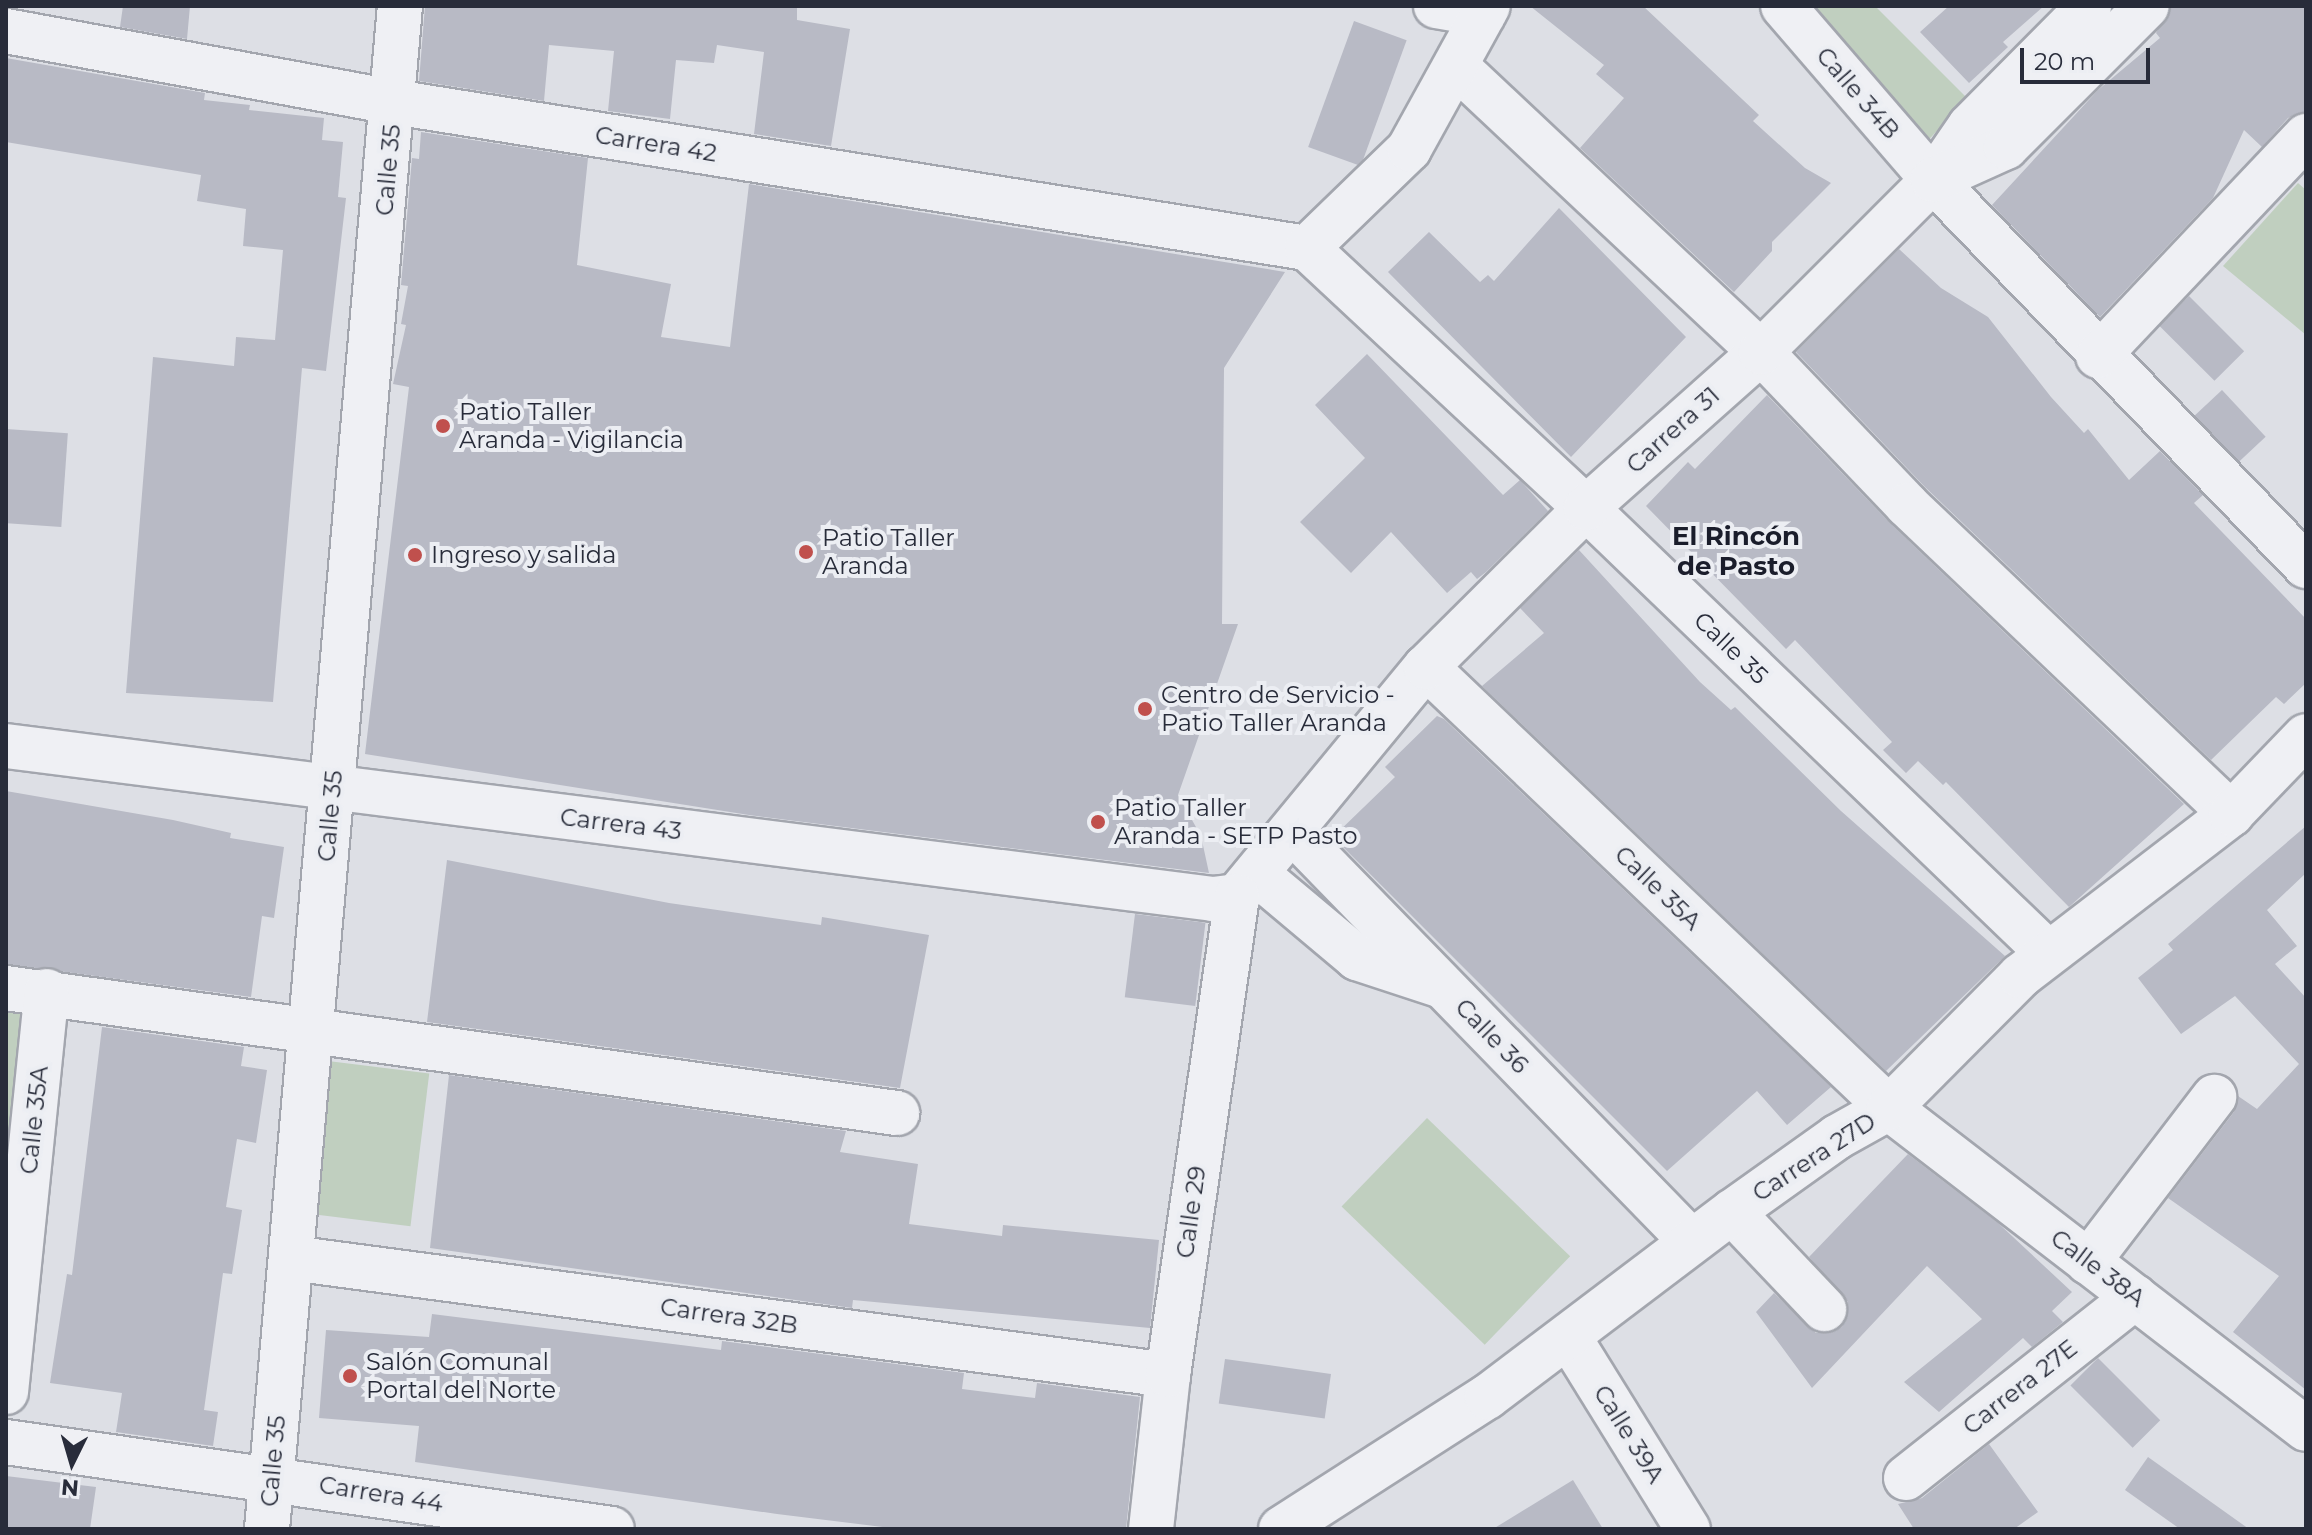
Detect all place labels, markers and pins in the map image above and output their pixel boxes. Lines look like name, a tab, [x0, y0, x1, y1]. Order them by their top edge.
place label: Patio Taller Aranda - Vigilancia	[459, 398, 684, 454]
marker: Patio Taller Aranda - Vigilancia	[434, 417, 452, 435]
place label: Patio Taller Aranda	[822, 524, 955, 580]
place label: Ingreso y salida	[431, 541, 616, 569]
marker: Patio Taller Aranda	[797, 543, 815, 561]
marker: Ingreso y salida	[406, 546, 424, 564]
place label: Centro de Servicio - Patio Taller Aranda	[1161, 681, 1395, 737]
marker: Centro de Servicio - Patio Taller Aranda	[1136, 700, 1154, 718]
place label: Patio Taller Aranda - SETP Pasto	[1114, 794, 1358, 850]
marker: Patio Taller Aranda - SETP Pasto	[1089, 813, 1107, 831]
place label: Salón Comunal Portal del Norte	[366, 1348, 556, 1404]
marker: Salón Comunal Portal del Norte	[341, 1367, 359, 1385]

